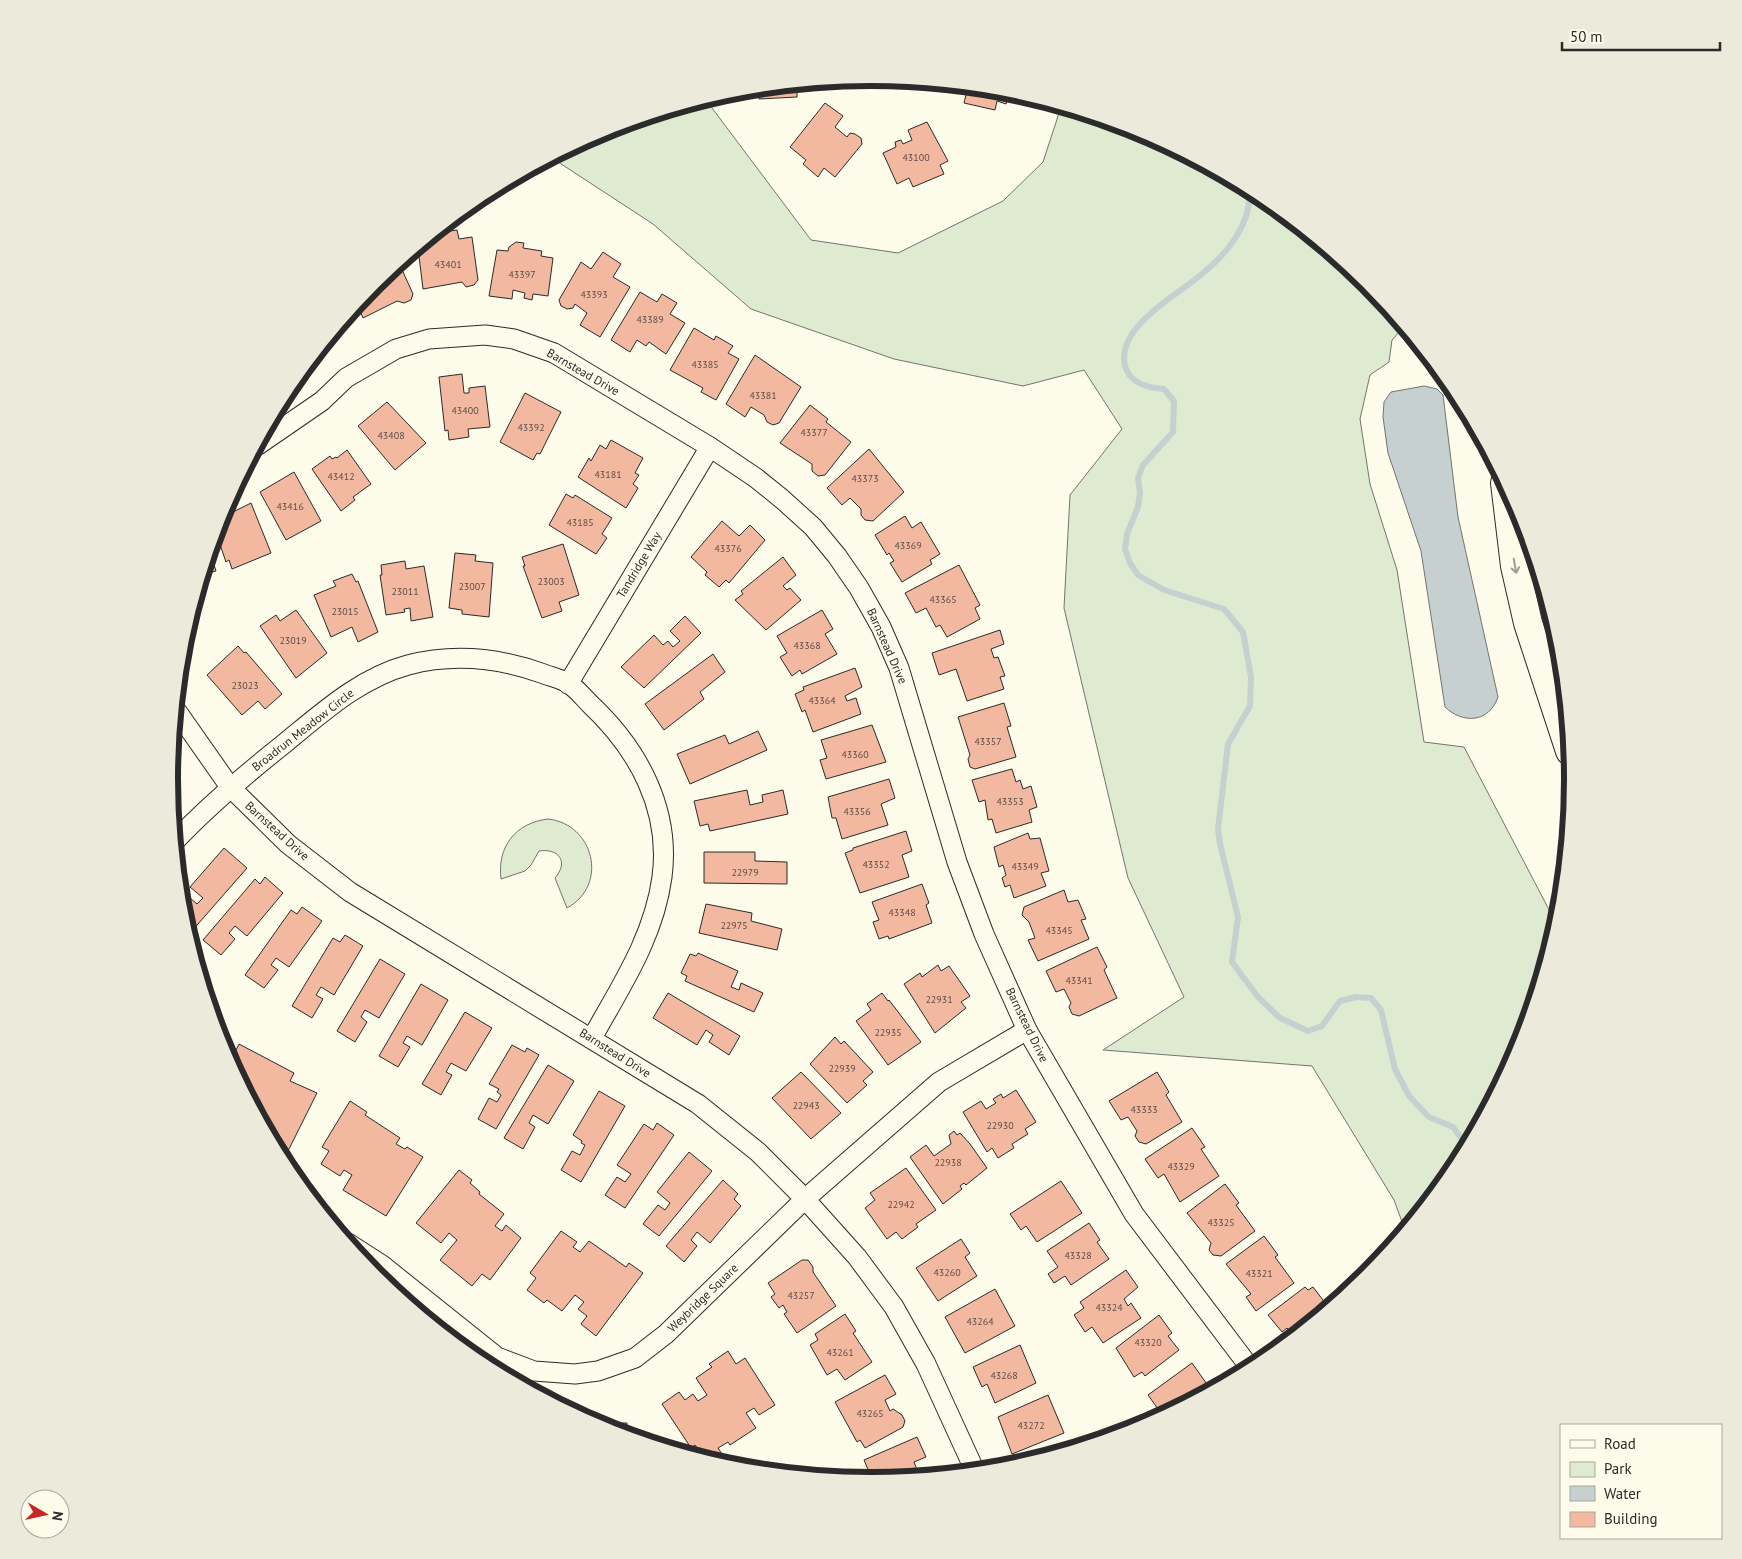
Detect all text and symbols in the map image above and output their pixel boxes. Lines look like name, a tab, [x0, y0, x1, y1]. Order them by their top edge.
scale bar	[1562, 20, 1720, 52]
text: 50 m	[1570, 27, 1603, 46]
house number: 43100	[902, 151, 930, 164]
house number: 43401	[434, 258, 462, 271]
house number: 43397	[508, 268, 536, 281]
house number: 43393	[580, 288, 608, 301]
house number: 43389	[636, 313, 664, 326]
street label: Barnstead Drive	[544, 345, 622, 398]
house number: 43385	[691, 358, 719, 371]
house number: 43381	[749, 389, 777, 402]
house number: 43400	[451, 404, 479, 417]
house number: 43392	[517, 421, 545, 434]
house number: 43377	[800, 426, 828, 439]
house number: 43408	[377, 429, 405, 442]
house number: 43181	[594, 468, 622, 481]
house number: 43412	[327, 470, 355, 483]
house number: 43373	[851, 472, 879, 485]
house number: 43416	[276, 500, 304, 513]
house number: 43185	[566, 516, 594, 529]
street label: Tandridge Way	[613, 529, 664, 601]
house number: 43369	[894, 539, 922, 552]
house number: 43376	[714, 542, 742, 555]
one-way arrow	[1511, 558, 1521, 574]
house number: 23003	[537, 575, 565, 588]
house number: 23007	[458, 580, 486, 593]
house number: 23011	[391, 585, 419, 598]
house number: 43365	[929, 593, 957, 606]
house number: 23015	[331, 605, 359, 618]
street label: Barnstead Drive	[864, 606, 911, 686]
house number: 23019	[279, 634, 307, 647]
house number: 43368	[793, 639, 821, 652]
house number: 23023	[231, 679, 259, 692]
street label: Broadrun Meadow Circle	[249, 685, 357, 774]
house number: 43364	[808, 694, 836, 707]
house number: 43357	[974, 735, 1002, 748]
house number: 43360	[841, 748, 869, 761]
house number: 43353	[996, 795, 1024, 808]
street label: Barnstead Drive	[242, 798, 313, 863]
house number: 43356	[843, 805, 871, 818]
house number: 43352	[862, 858, 890, 871]
house number: 43349	[1011, 860, 1039, 873]
house number: 22979	[731, 866, 759, 879]
house number: 43348	[888, 906, 916, 919]
house number: 22975	[720, 919, 748, 932]
house number: 43345	[1045, 924, 1073, 937]
house number: 43341	[1065, 974, 1093, 987]
street label: Barnstead Drive	[1003, 985, 1052, 1065]
house number: 22931	[925, 993, 953, 1006]
street label: Barnstead Drive	[577, 1025, 654, 1080]
house number: 22935	[874, 1026, 902, 1039]
house number: 22939	[828, 1062, 856, 1075]
house number: 22943	[792, 1099, 820, 1112]
house number: 43333	[1130, 1103, 1158, 1116]
house number: 22930	[986, 1119, 1014, 1132]
house number: 22938	[934, 1156, 962, 1169]
house number: 43329	[1167, 1160, 1195, 1173]
house number: 22942	[887, 1198, 915, 1211]
house number: 43325	[1207, 1216, 1235, 1229]
house number: 43328	[1064, 1249, 1092, 1262]
street label: Weybridge Square	[664, 1260, 741, 1335]
house number: 43260	[933, 1266, 961, 1279]
house number: 43321	[1245, 1267, 1273, 1280]
house number: 43257	[787, 1289, 815, 1302]
house number: 43324	[1095, 1301, 1123, 1314]
house number: 43264	[966, 1315, 994, 1328]
house number: 43320	[1134, 1336, 1162, 1349]
house number: 43261	[826, 1346, 854, 1359]
house number: 43268	[990, 1369, 1018, 1382]
house number: 43265	[856, 1407, 884, 1420]
house number: 43272	[1017, 1419, 1045, 1432]
legend	[1560, 1424, 1722, 1539]
text: Road	[1604, 1434, 1636, 1453]
text: Park	[1604, 1459, 1632, 1478]
text: Water	[1604, 1484, 1641, 1503]
north arrow	[20, 1489, 70, 1539]
text: Building	[1604, 1509, 1658, 1528]
text: N	[48, 1510, 67, 1522]

